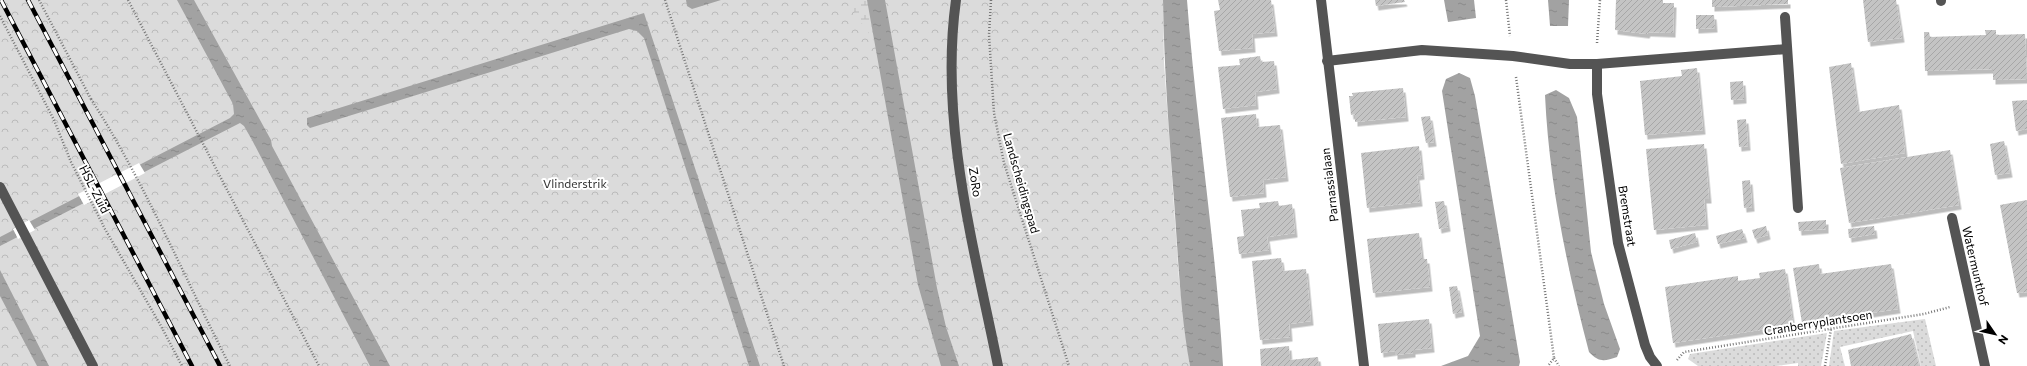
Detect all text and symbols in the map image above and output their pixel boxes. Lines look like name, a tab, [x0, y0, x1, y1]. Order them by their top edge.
street label: Landscheidingspad	[1001, 131, 1043, 235]
street label: Parnassialaan	[1318, 147, 1340, 223]
street label: HSL-Zuid	[77, 163, 113, 216]
street label: ZoRo	[967, 166, 985, 198]
park label: Vlinderstrik	[543, 176, 607, 190]
street label: Bremstraat	[1616, 184, 1640, 248]
street label: Watermunthof	[1960, 225, 1992, 308]
street label: Cranberryplantsoen	[1763, 307, 1873, 337]
north arrow	[1975, 314, 2015, 354]
text: N	[1996, 333, 2011, 347]

